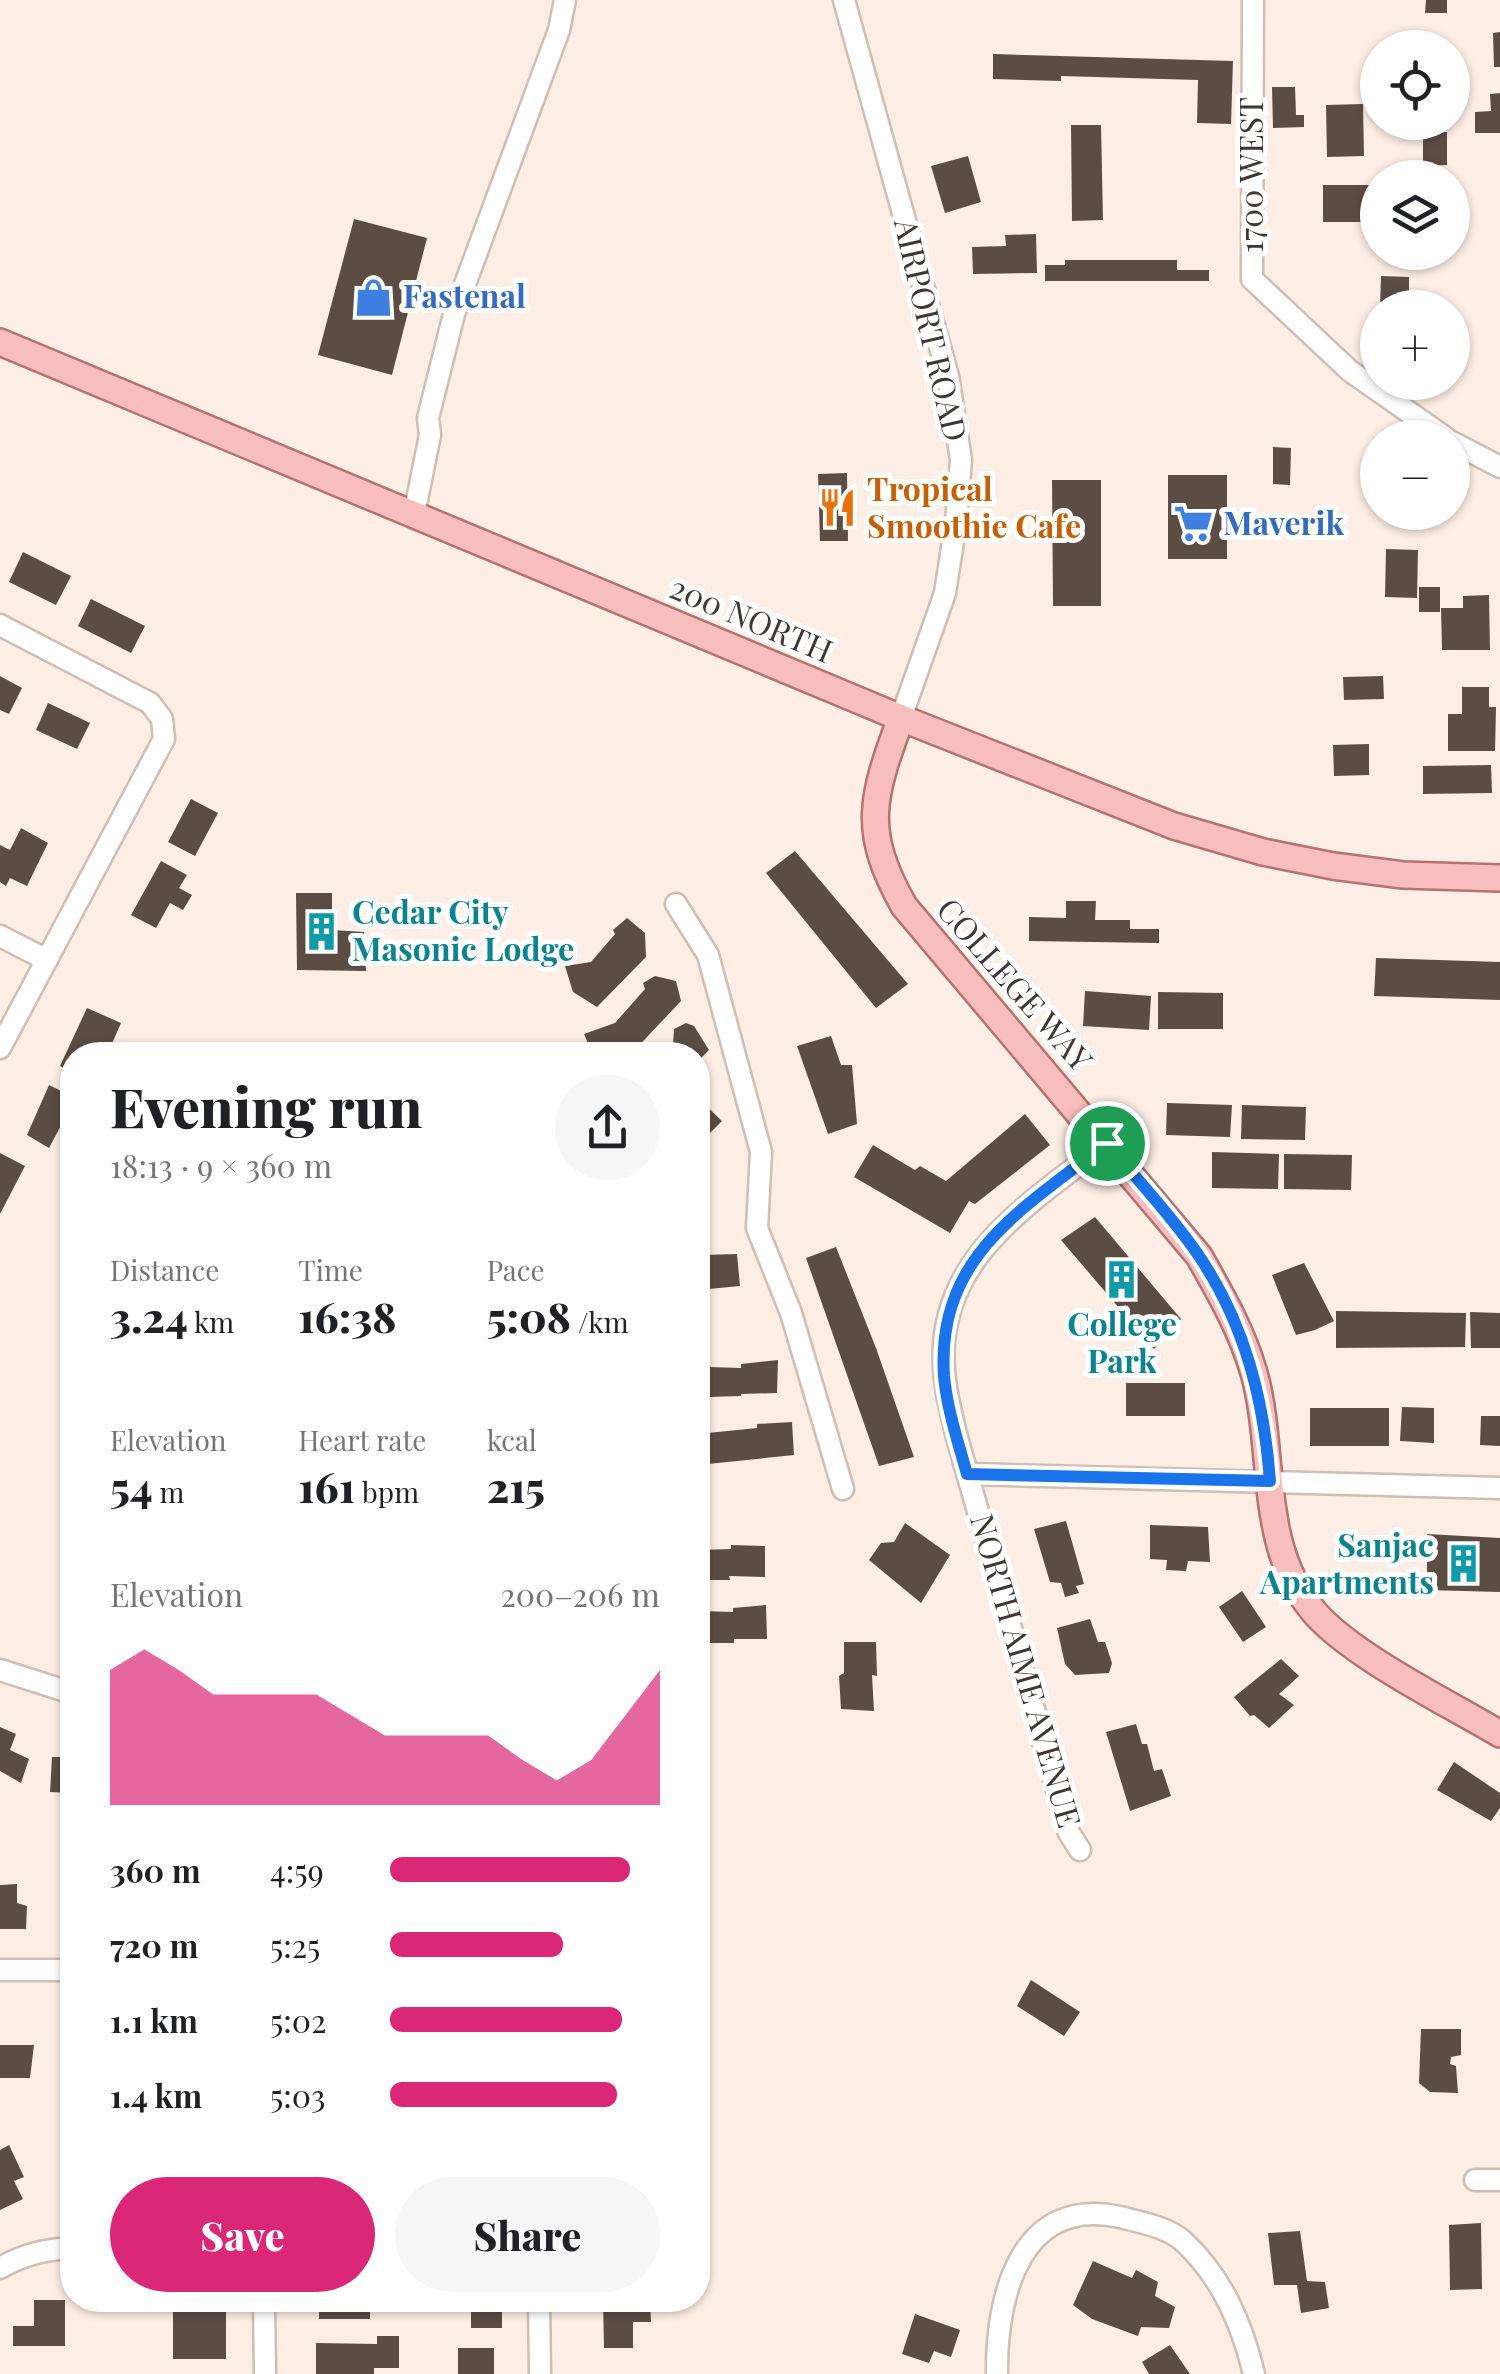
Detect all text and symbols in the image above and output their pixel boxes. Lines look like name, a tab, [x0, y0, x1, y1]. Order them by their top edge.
map controls	[1360, 30, 1470, 530]
button: locate	[1360, 30, 1470, 140]
street label: 1700 WEST	[1228, 97, 1271, 253]
button: layers	[1360, 160, 1470, 270]
street label: AIRPORT ROAD	[886, 213, 979, 445]
place label: Fastenal	[403, 273, 526, 316]
shop icon: Fastenal	[352, 276, 394, 318]
button: +	[1360, 290, 1470, 400]
button: −	[1360, 420, 1470, 530]
place label: Tropical Smoothie Cafe	[867, 466, 1081, 546]
restaurant icon: Tropical Smoothie Cafe	[816, 487, 858, 529]
place label: Maverik	[1223, 500, 1344, 543]
supermarket icon: Maverik	[1172, 503, 1214, 545]
street label: 200 NORTH	[664, 564, 840, 671]
street label: COLLEGE WAY	[929, 888, 1103, 1079]
place label: Cedar City Masonic Lodge	[352, 889, 574, 969]
building icon: Cedar City Masonic Lodge	[301, 910, 343, 952]
text: Evening run	[110, 1068, 422, 1142]
button: share	[555, 1075, 660, 1180]
pin	[1065, 1101, 1150, 1186]
icon: arrive	[1080, 1116, 1135, 1171]
text: 18:13 · 9 × 360 m	[110, 1143, 332, 1186]
text: Distance	[110, 1251, 219, 1288]
text: Time	[298, 1251, 363, 1288]
text: Pace	[487, 1251, 545, 1288]
building icon: College Park	[1101, 1259, 1143, 1301]
text: 3.24	[110, 1288, 188, 1344]
text: 16:38	[298, 1288, 396, 1344]
text: 5:08	[487, 1288, 571, 1344]
place label: College Park	[1067, 1301, 1177, 1381]
text: km	[188, 1303, 234, 1340]
text: /km	[571, 1303, 629, 1340]
text: Elevation	[110, 1421, 226, 1458]
text: Heart rate	[298, 1421, 427, 1458]
text: kcal	[487, 1421, 537, 1458]
text: 54	[110, 1458, 153, 1514]
text: 161	[298, 1458, 355, 1514]
text: 215	[487, 1458, 545, 1514]
text: m	[153, 1473, 184, 1510]
text: bpm	[355, 1473, 419, 1510]
street label: NORTH AIME AVENUE	[962, 1509, 1093, 1832]
place label: Sanjac Apartments	[1259, 1522, 1434, 1602]
building icon: Sanjac Apartments	[1443, 1543, 1485, 1585]
text: Elevation	[110, 1572, 243, 1615]
text: 200–206 m	[501, 1572, 660, 1615]
text: 360 m	[110, 1848, 201, 1891]
text: 4:59	[270, 1848, 324, 1891]
text: 720 m	[110, 1923, 198, 1966]
text: 5:25	[270, 1923, 320, 1966]
text: 1.1 km	[110, 1998, 198, 2041]
text: 5:02	[270, 1998, 326, 2041]
text: 1.4 km	[110, 2073, 202, 2116]
text: 5:03	[270, 2073, 325, 2116]
button: Save	[110, 2177, 375, 2292]
button: Share	[395, 2177, 660, 2292]

